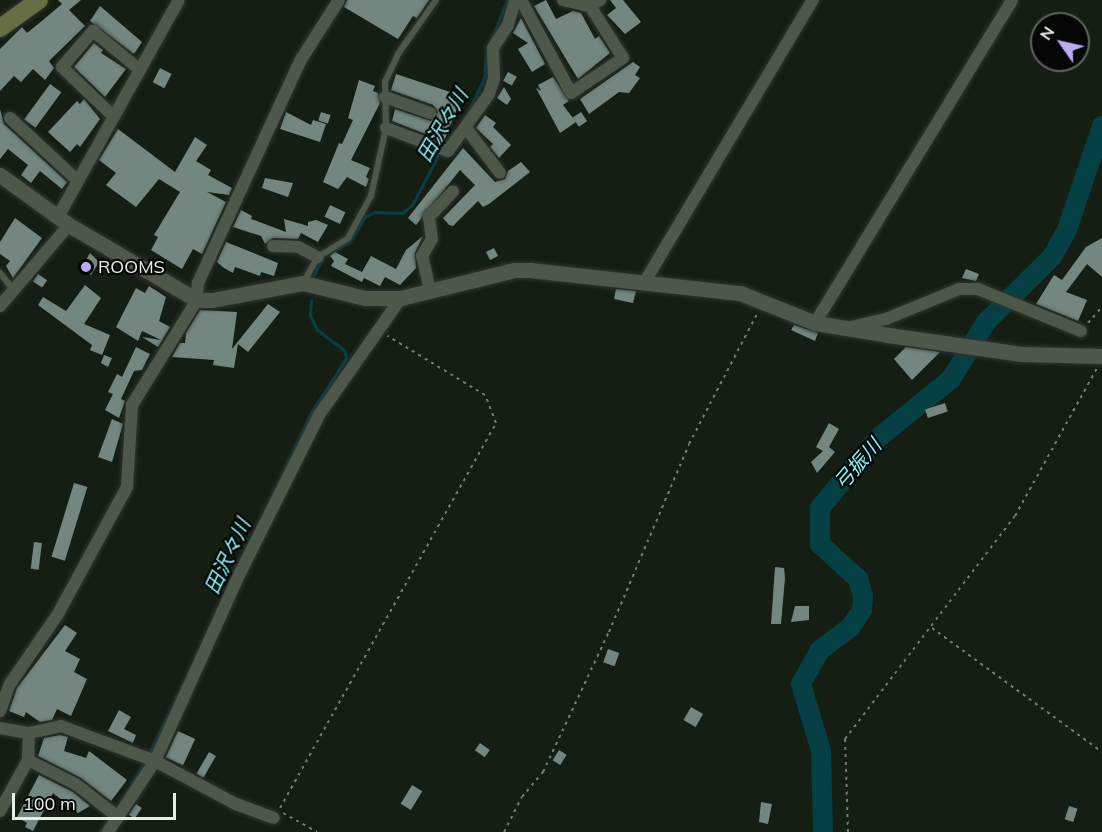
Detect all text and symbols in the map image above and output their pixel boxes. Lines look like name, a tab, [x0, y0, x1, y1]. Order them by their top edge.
north arrow	[1030, 12, 1090, 72]
text: N	[1035, 22, 1058, 44]
water label: 田沢々川	[412, 84, 472, 166]
place label: ROOMS	[98, 256, 165, 278]
marker: ROOMS	[79, 260, 93, 274]
water label: 弓振川	[828, 433, 886, 495]
water label: 田沢々川	[199, 515, 255, 597]
scale bar	[15, 781, 178, 819]
text: 100 m	[23, 792, 76, 815]

